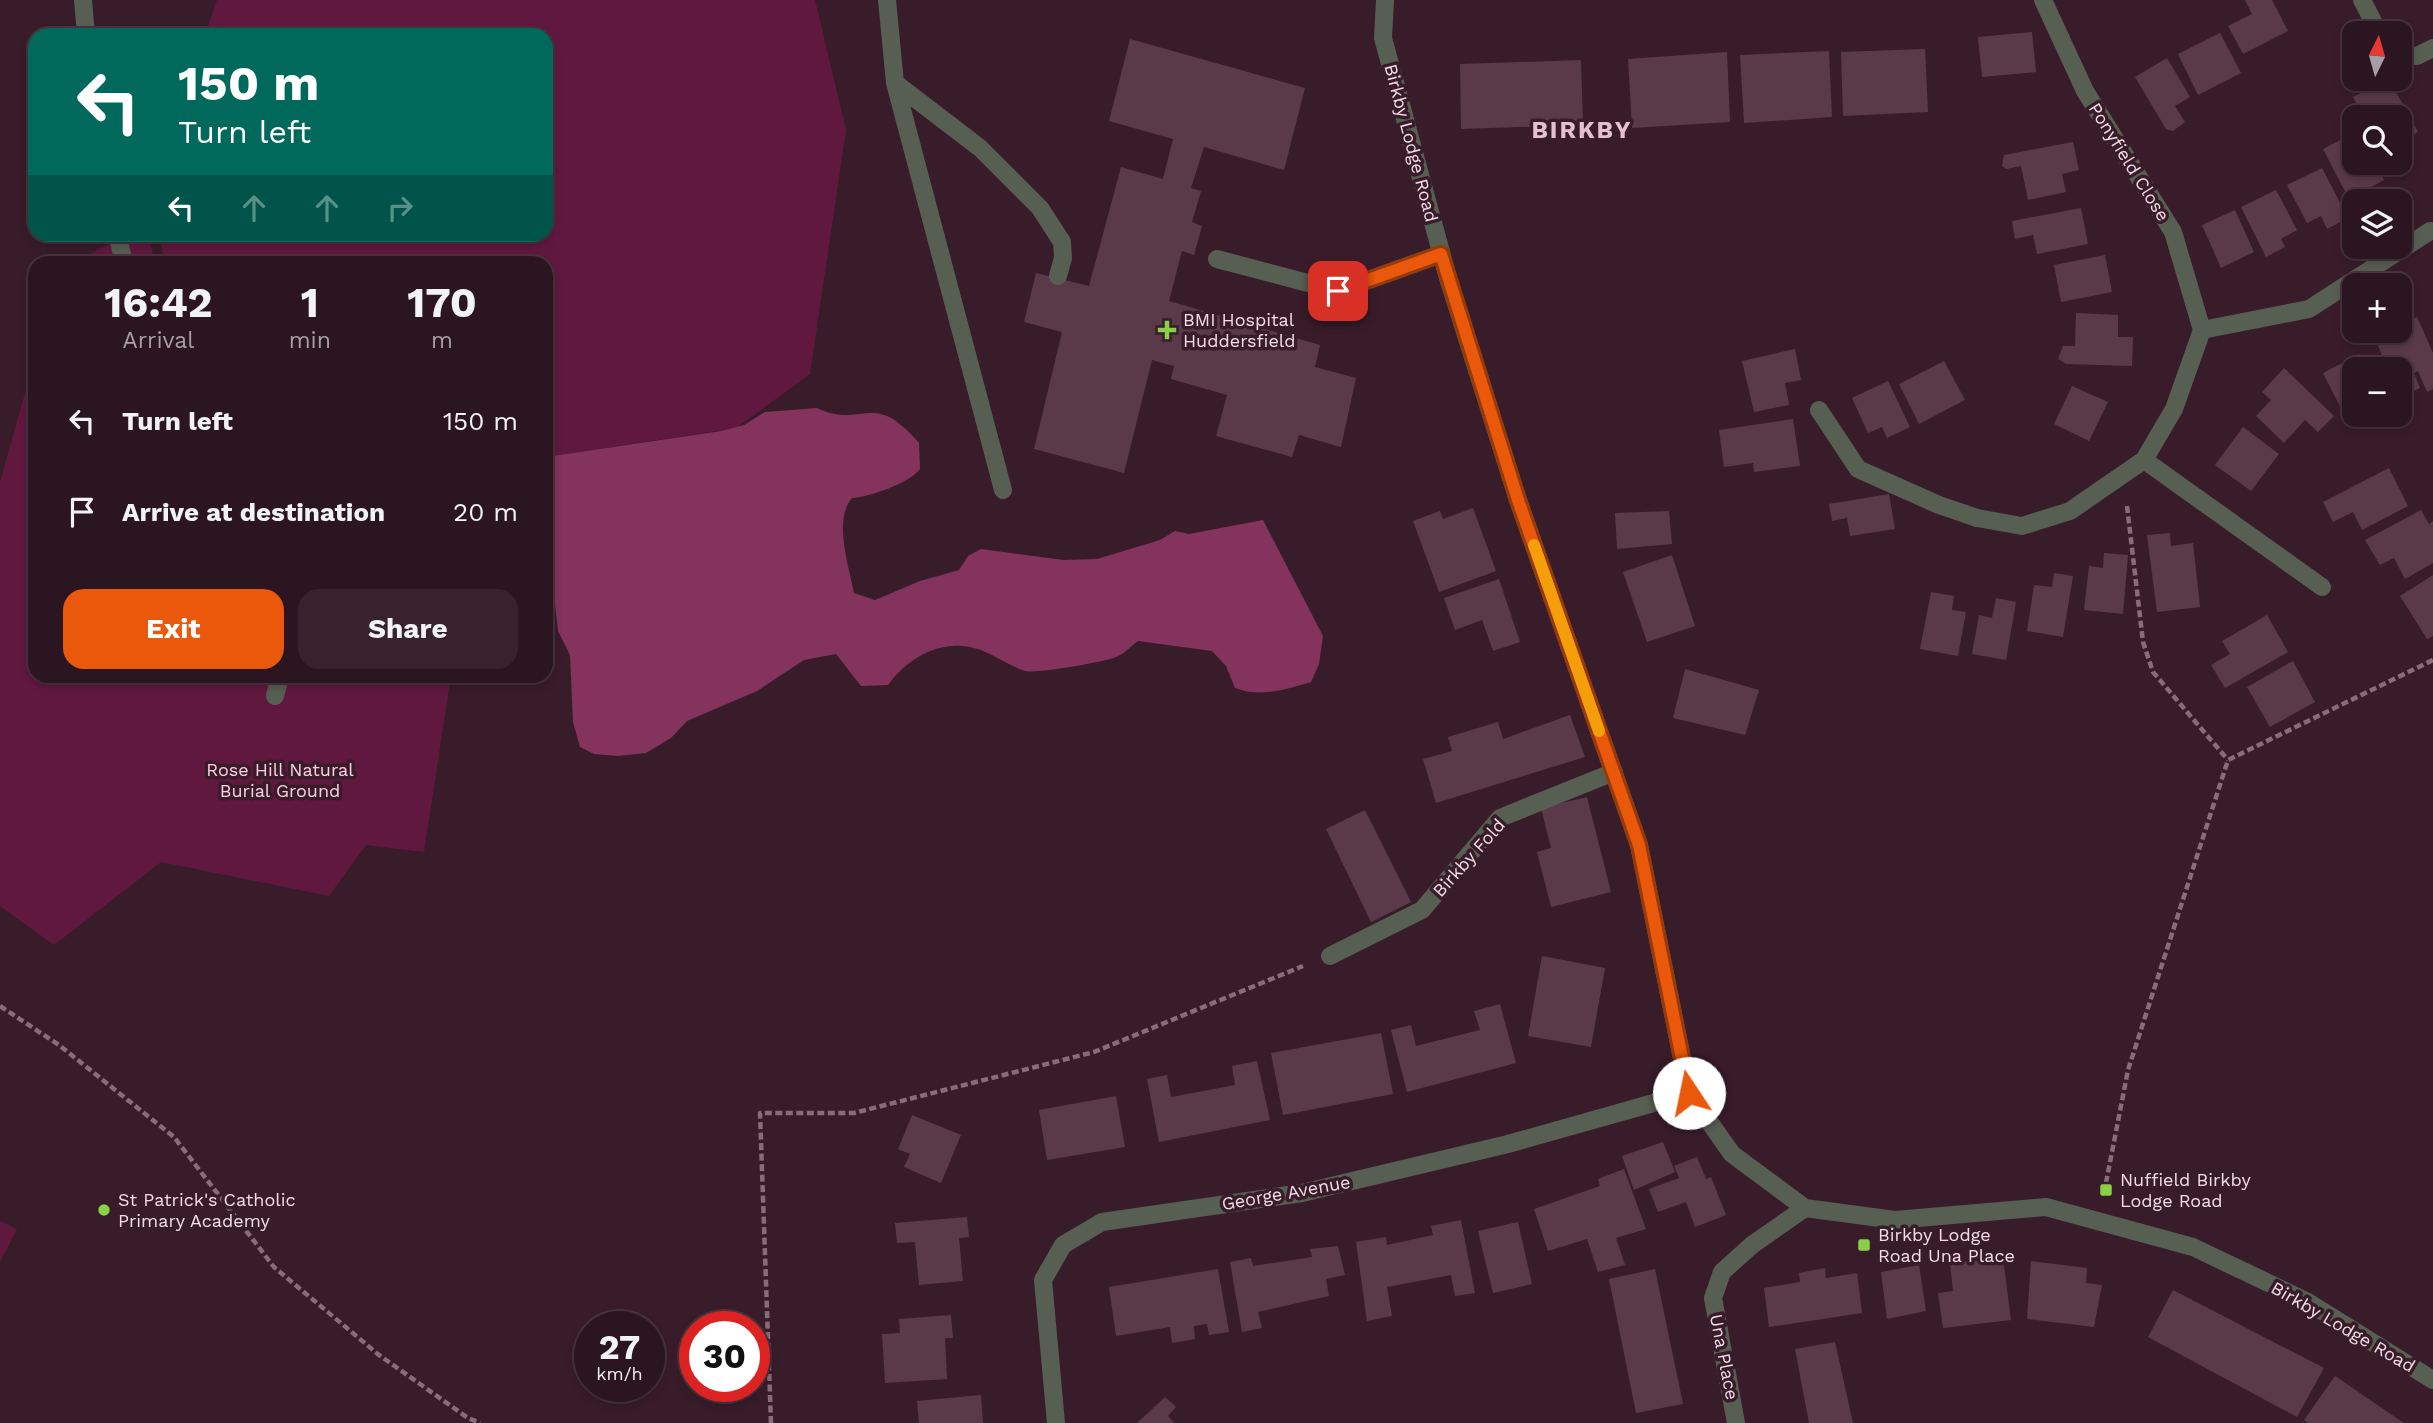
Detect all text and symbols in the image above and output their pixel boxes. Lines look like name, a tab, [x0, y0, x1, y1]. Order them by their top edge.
north arrow	[2342, 21, 2412, 91]
map controls	[2342, 21, 2412, 427]
text: 150 m	[178, 54, 319, 112]
icon: left	[63, 56, 154, 147]
street label: Birkby Lodge Road	[1380, 62, 1443, 224]
street label: Ponyfield Close	[2085, 99, 2174, 225]
button: search	[2342, 105, 2412, 175]
text: Turn left	[178, 113, 311, 151]
district label: BIRKBY	[1531, 116, 1633, 144]
icon: left	[162, 189, 200, 227]
icon: ahead	[235, 189, 273, 227]
icon: ahead	[308, 189, 346, 227]
icon: right	[381, 189, 419, 227]
button: layers	[2342, 189, 2412, 259]
pin	[1308, 261, 1368, 321]
icon: arrive	[1319, 272, 1357, 310]
button: +	[2342, 273, 2412, 343]
text: 16:42	[104, 278, 213, 327]
text: 1	[301, 278, 319, 327]
text: 170	[407, 278, 477, 327]
place label: BMI Hospital Huddersfield	[1183, 309, 1296, 351]
marker: BMI Hospital Huddersfield	[1157, 320, 1177, 340]
text: Arrival	[122, 327, 194, 354]
text: min	[289, 327, 331, 354]
text: m	[431, 327, 453, 354]
button: −	[2342, 357, 2412, 427]
icon: left	[63, 402, 101, 440]
text: Turn left	[122, 406, 233, 436]
text: 150 m	[443, 406, 518, 436]
icon: arrive	[63, 493, 101, 531]
text: Arrive at destination	[122, 497, 385, 527]
text: 20 m	[453, 497, 518, 527]
button: Exit	[63, 589, 284, 669]
button: Share	[298, 589, 518, 669]
park label: Rose Hill Natural Burial Ground	[206, 759, 354, 801]
street label: Birkby Fold	[1428, 814, 1509, 901]
position arrow	[1652, 1056, 1726, 1130]
place label: Nuffield Birkby Lodge Road	[2120, 1169, 2252, 1211]
street label: George Avenue	[1220, 1171, 1352, 1214]
marker: Nuffield Birkby Lodge Road	[2098, 1182, 2114, 1198]
place label: St Patrick's Catholic Primary Academy	[118, 1189, 296, 1231]
marker: St Patrick's Catholic Primary Academy	[96, 1202, 112, 1218]
place label: Birkby Lodge Road Una Place	[1878, 1224, 2015, 1266]
marker: Birkby Lodge Road Una Place	[1856, 1237, 1872, 1253]
street label: Birkby Lodge Road	[2268, 1277, 2419, 1376]
speed limit sign: 30	[679, 1311, 770, 1402]
street label: Una Place	[1706, 1312, 1743, 1402]
text: 27	[599, 1326, 640, 1368]
text: km/h	[596, 1363, 643, 1384]

